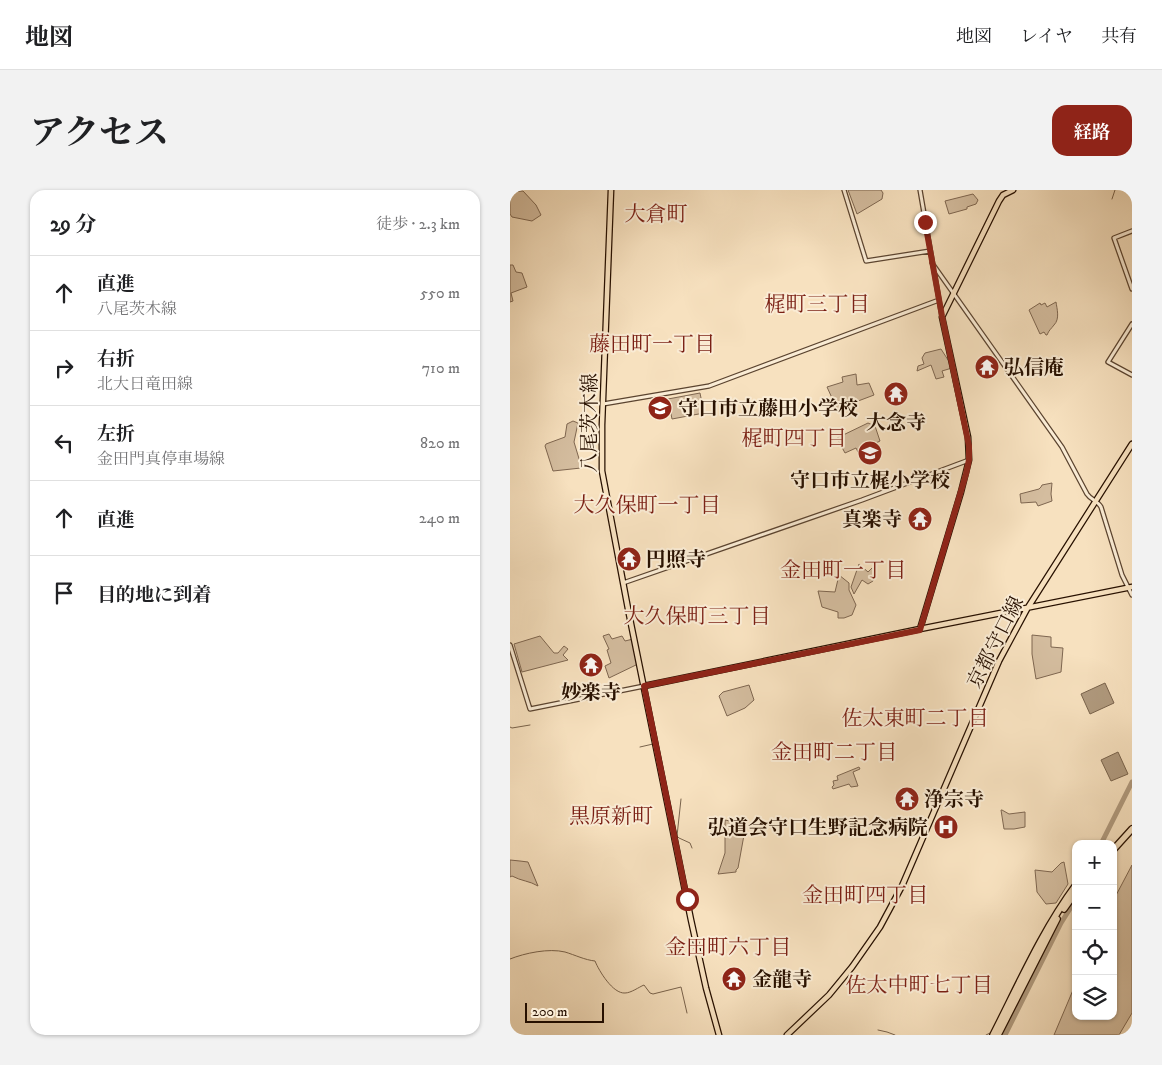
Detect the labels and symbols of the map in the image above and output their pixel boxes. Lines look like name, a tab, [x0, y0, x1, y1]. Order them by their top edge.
district label: 大倉町	[625, 202, 688, 228]
route end	[914, 211, 937, 234]
district label: 梶町三丁目	[765, 292, 870, 318]
district label: 藤田町一丁目	[589, 332, 715, 358]
temple icon: 弘信庵	[974, 354, 1000, 380]
place label: 弘信庵	[1004, 356, 1064, 381]
street label: 八尾茨木線	[578, 373, 603, 473]
temple icon: 大念寺	[883, 381, 909, 407]
school or university icon: 守口市立藤田小学校	[647, 395, 673, 421]
place label: 守口市立藤田小学校	[678, 397, 858, 422]
place label: 大念寺	[866, 411, 926, 436]
district label: 梶町四丁目	[742, 426, 847, 452]
school or university icon: 守口市立梶小学校	[857, 440, 883, 466]
place label: 守口市立梶小学校	[790, 469, 950, 494]
district label: 大久保町一丁目	[574, 493, 721, 519]
temple icon: 真楽寺	[907, 506, 933, 532]
place label: 真楽寺	[842, 508, 902, 533]
temple icon: 円照寺	[616, 546, 642, 572]
place label: 円照寺	[646, 548, 706, 573]
district label: 金田町一丁目	[780, 558, 906, 584]
street label: 京都守口線	[962, 592, 1030, 693]
district label: 大久保町三丁目	[624, 604, 771, 630]
temple icon: 妙楽寺	[578, 652, 604, 678]
place label: 妙楽寺	[561, 681, 621, 706]
district label: 佐太東町二丁目	[842, 706, 989, 732]
district label: 金田町二丁目	[771, 740, 897, 766]
temple icon: 浄宗寺	[894, 786, 920, 812]
place label: 浄宗寺	[924, 788, 984, 813]
district label: 黒原新町	[569, 804, 653, 830]
hospital icon: 弘道会守口生野記念病院	[933, 814, 959, 840]
place label: 弘道会守口生野記念病院	[708, 816, 928, 841]
district label: 金田町四丁目	[802, 883, 928, 909]
route start	[676, 888, 699, 911]
district label: 金田町六丁目	[665, 935, 791, 961]
temple icon: 金龍寺	[721, 966, 747, 992]
place label: 金龍寺	[752, 968, 812, 993]
district label: 佐太中町七丁目	[846, 973, 993, 999]
scale bar	[525, 1000, 604, 1023]

